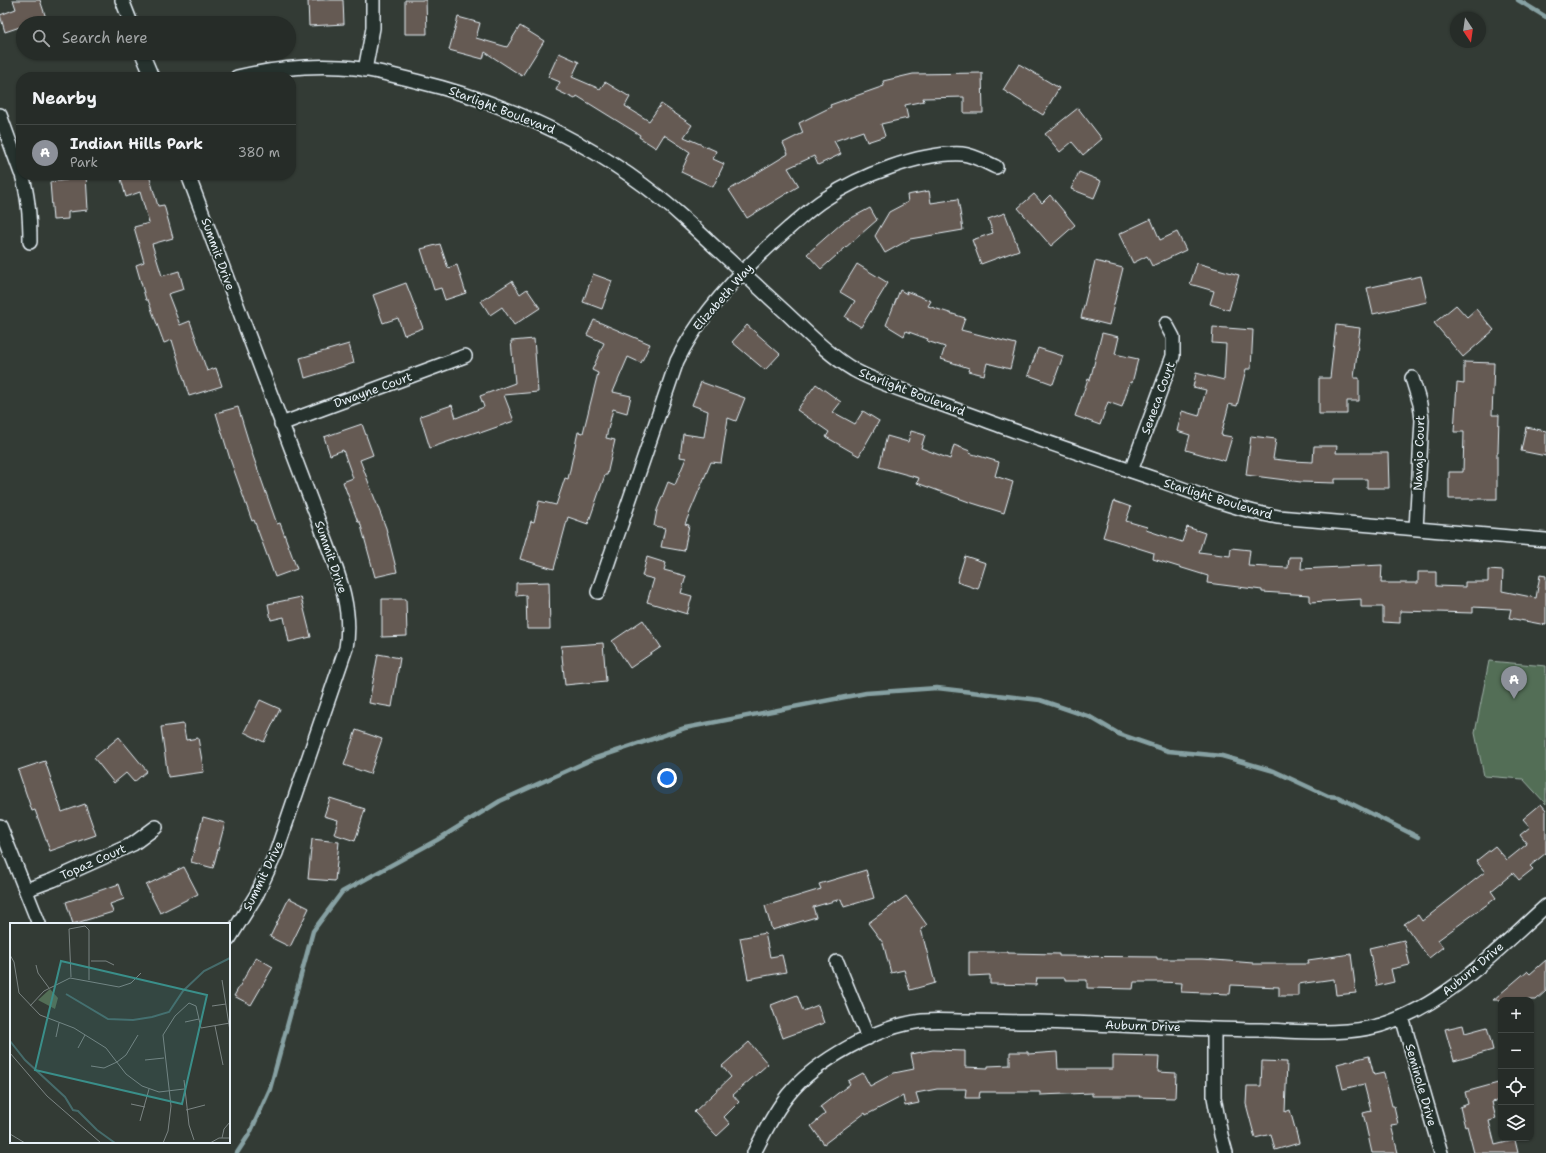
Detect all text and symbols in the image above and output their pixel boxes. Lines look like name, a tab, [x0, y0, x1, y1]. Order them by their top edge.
north arrow	[1450, 12, 1486, 48]
search box	[16, 16, 296, 60]
icon: search	[30, 27, 52, 49]
text: Search here	[62, 28, 148, 48]
street label: Starlight Boulevard	[447, 82, 558, 138]
text: Nearby	[32, 87, 97, 109]
text: Indian Hills Park	[70, 134, 203, 154]
text: A	[40, 144, 50, 161]
text: 380 m	[238, 144, 280, 161]
text: Park	[70, 154, 98, 171]
street label: Summit Drive	[197, 216, 239, 293]
street label: Elizabeth Way	[689, 260, 757, 334]
street label: Seneca Court	[1137, 359, 1179, 437]
street label: Starlight Boulevard	[857, 364, 968, 420]
street label: Dwayne Court	[332, 368, 414, 412]
street label: Navajo Court	[1410, 415, 1428, 491]
street label: Starlight Boulevard	[1162, 475, 1275, 523]
street label: Summit Drive	[311, 518, 351, 596]
pin: A	[1501, 666, 1527, 699]
your location	[657, 768, 677, 788]
street label: Summit Drive	[239, 838, 287, 914]
street label: Topaz Court	[58, 840, 128, 884]
inset map	[10, 923, 230, 1143]
street label: Auburn Drive	[1439, 938, 1507, 999]
map controls	[1498, 997, 1534, 1141]
button: +	[1498, 997, 1534, 1033]
street label: Auburn Drive	[1105, 1017, 1181, 1035]
button: −	[1498, 1033, 1534, 1069]
street label: Seminole Drive	[1402, 1042, 1440, 1128]
button: locate	[1498, 1069, 1534, 1105]
button: layers	[1498, 1105, 1534, 1141]

